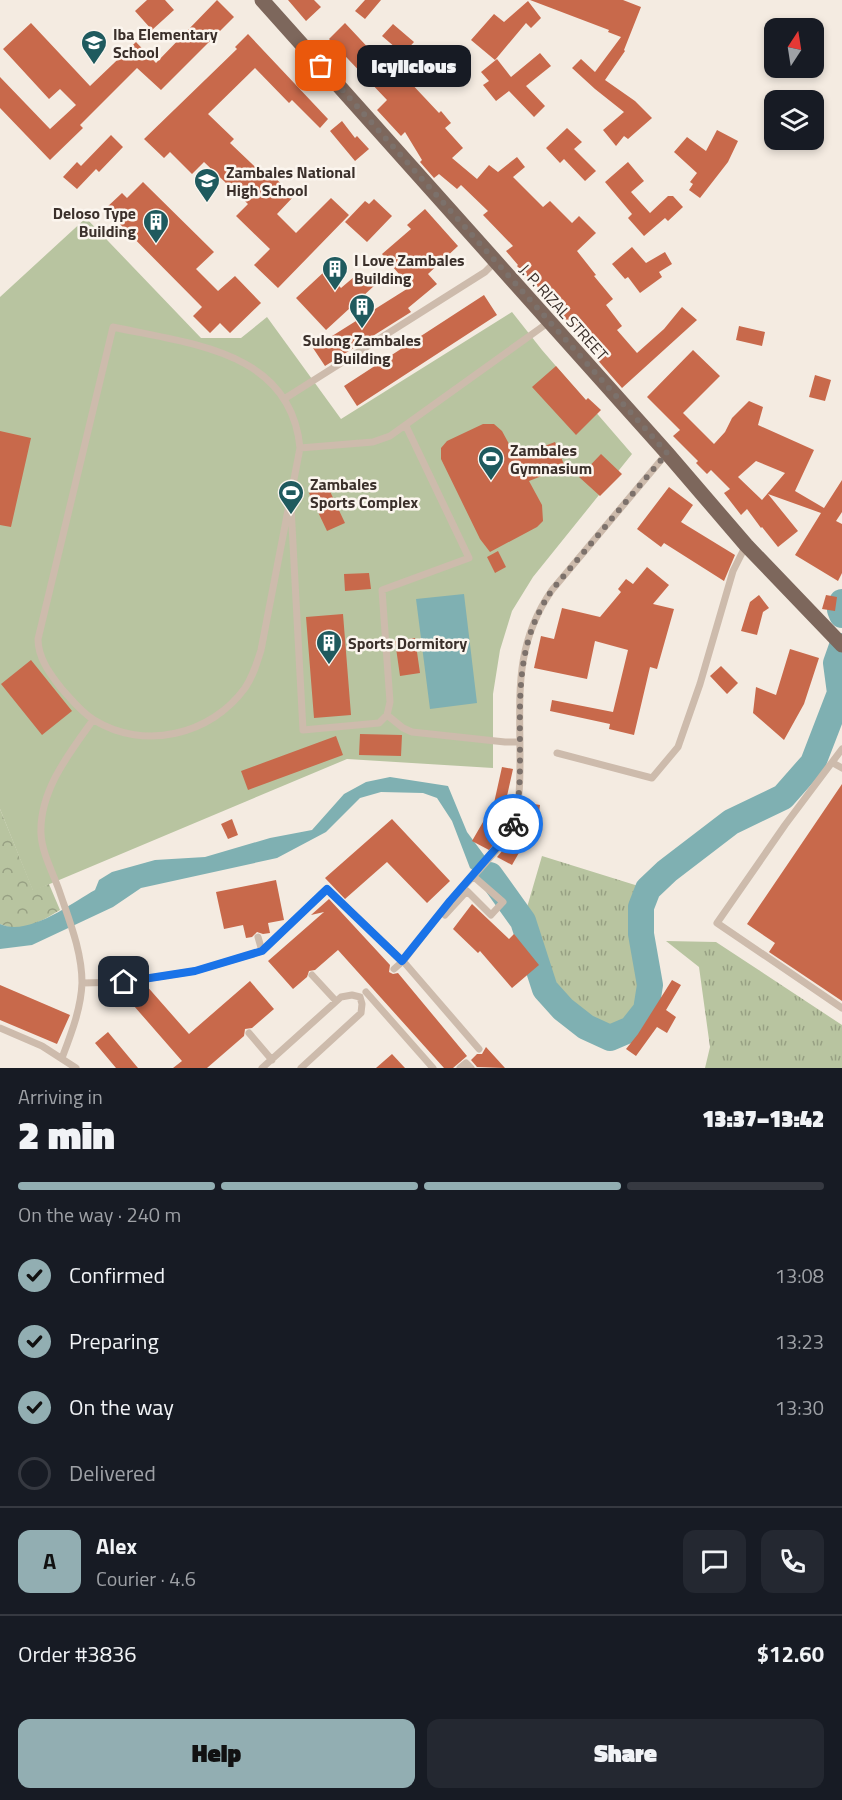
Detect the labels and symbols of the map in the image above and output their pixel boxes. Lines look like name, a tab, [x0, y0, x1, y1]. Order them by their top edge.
north arrow	[764, 18, 824, 78]
place label: Iba Elementary School	[113, 22, 218, 64]
school or university icon: Iba Elementary School	[79, 28, 109, 66]
pin	[295, 40, 346, 91]
callout: Icylicious	[357, 45, 471, 87]
place label: Zambales National High School	[226, 160, 356, 202]
school or university icon: Zambales National High School	[192, 166, 222, 204]
place label: Deloso Type Building	[53, 201, 136, 243]
building icon: Deloso Type Building	[141, 207, 171, 245]
place label: I Love Zambales Building	[354, 248, 465, 290]
building icon: I Love Zambales Building	[320, 254, 350, 292]
street label: J. P. RIZAL STREET	[514, 258, 614, 366]
building icon: Sulong Zambales Building	[347, 292, 377, 330]
place label: Sulong Zambales Building	[303, 328, 421, 370]
place label: Zambales Gymnasium	[510, 438, 592, 480]
sports icon: Zambales Gymnasium	[476, 444, 506, 482]
place label: Zambales Sports Complex	[310, 472, 418, 514]
sports icon: Zambales Sports Complex	[276, 478, 306, 516]
building icon: Sports Dormitory	[314, 628, 344, 666]
place label: Sports Dormitory	[348, 631, 467, 655]
courier	[483, 794, 543, 854]
pin	[98, 956, 149, 1007]

